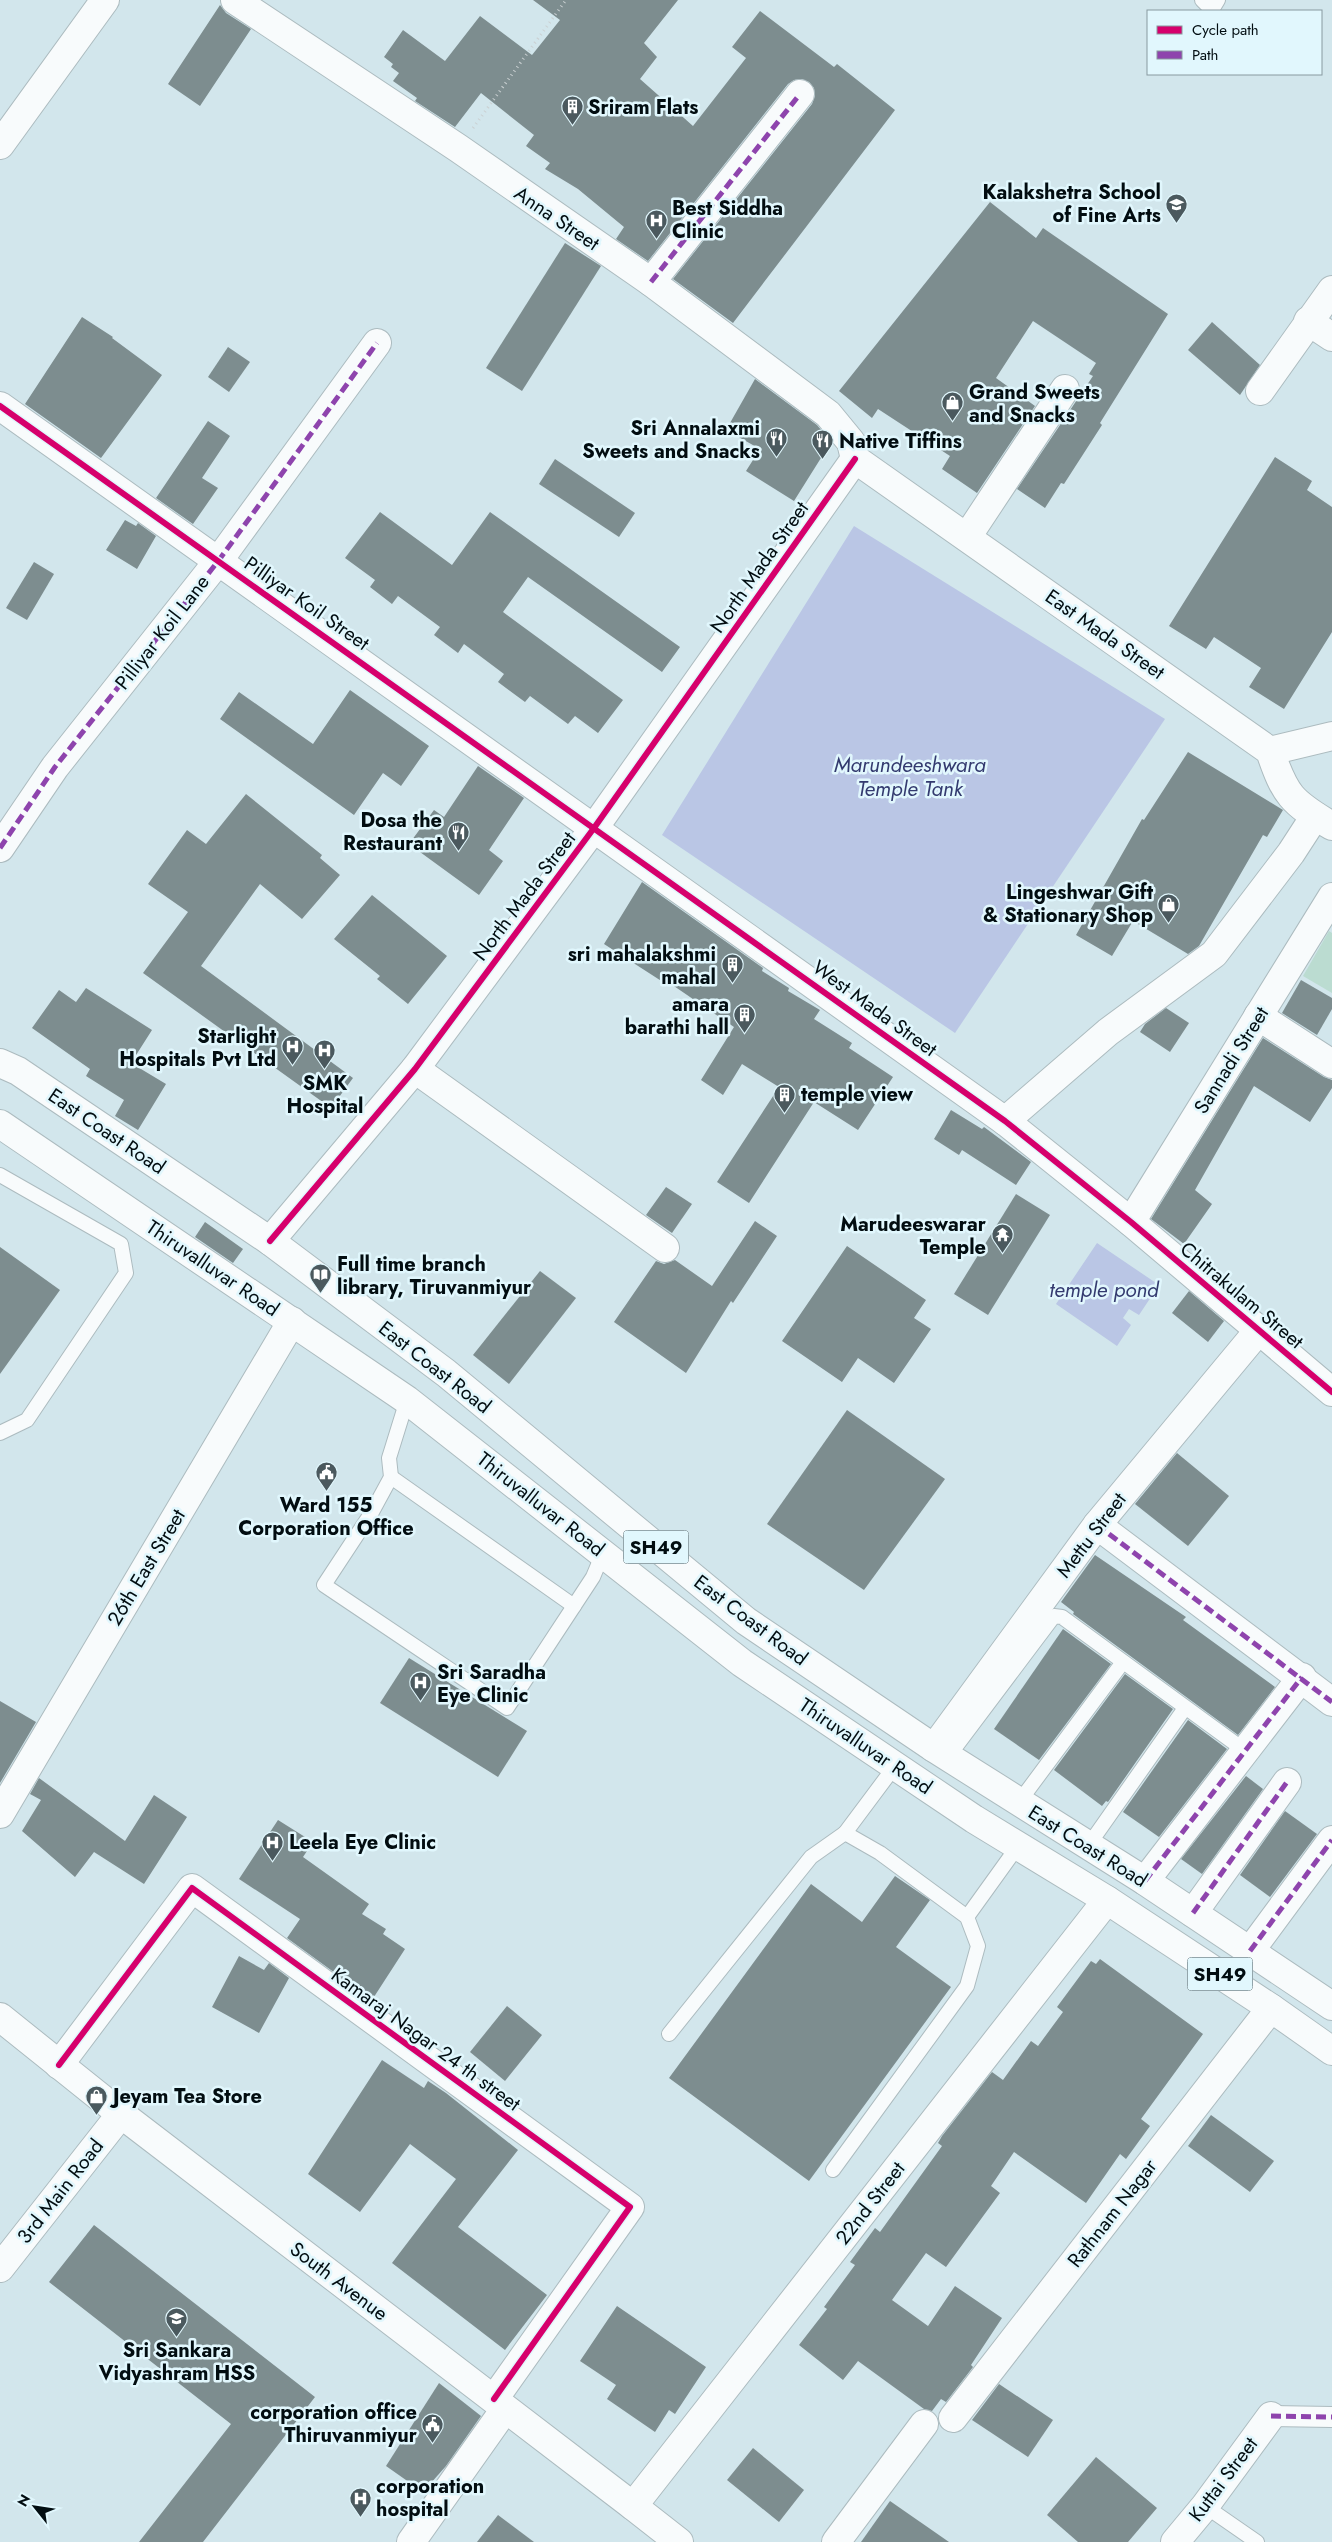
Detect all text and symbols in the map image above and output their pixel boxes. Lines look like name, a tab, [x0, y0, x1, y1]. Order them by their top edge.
legend	[1147, 10, 1322, 75]
text: Cycle path	[1192, 19, 1259, 41]
text: Path	[1192, 44, 1218, 66]
place label: Sriram Flats	[588, 93, 698, 122]
building icon: Sriram Flats	[560, 95, 584, 126]
place label: Kalakshetra School of Fine Arts	[982, 178, 1161, 230]
street label: Anna Street	[508, 179, 605, 258]
school or university icon: Kalakshetra School of Fine Arts	[1165, 192, 1189, 223]
place label: Best Siddha Clinic	[672, 194, 783, 246]
hospital icon: Best Siddha Clinic	[644, 208, 668, 239]
place label: Grand Sweets and Snacks	[969, 378, 1100, 430]
shop icon: Grand Sweets and Snacks	[941, 391, 965, 422]
place label: Sri Annalaxmi Sweets and Snacks	[582, 414, 760, 466]
restaurant icon: Sri Annalaxmi Sweets and Snacks	[764, 427, 788, 458]
place label: Native Tiffins	[839, 427, 962, 456]
restaurant icon: Native Tiffins	[811, 429, 835, 460]
street label: North Mada Street	[703, 495, 816, 639]
street label: Pilliyar Koil Street	[238, 549, 375, 658]
street label: Pilliyar Koil Lane	[108, 569, 217, 696]
street label: East Mada Street	[1039, 582, 1171, 687]
water label: Marundeeshwara Temple Tank	[834, 750, 986, 804]
place label: Dosa the Restaurant	[343, 806, 443, 858]
restaurant icon: Dosa the Restaurant	[446, 820, 470, 851]
street label: North Mada Street	[466, 825, 583, 967]
place label: Lingeshwar Gift & Stationary Shop	[983, 878, 1154, 930]
shop icon: Lingeshwar Gift & Stationary Shop	[1157, 892, 1181, 923]
place label: sri mahalakshmi mahal	[568, 940, 716, 992]
building icon: sri mahalakshmi mahal	[720, 953, 744, 984]
street label: West Mada Street	[806, 953, 943, 1064]
place label: amara barathi hall	[625, 990, 729, 1042]
street label: Sannadi Street	[1187, 1001, 1276, 1119]
building icon: amara barathi hall	[733, 1003, 757, 1034]
place label: Starlight Hospitals Pvt Ltd	[119, 1022, 277, 1074]
hospital icon: Starlight Hospitals Pvt Ltd	[280, 1035, 304, 1066]
hospital icon: SMK Hospital	[313, 1039, 337, 1070]
place label: SMK Hospital	[286, 1069, 364, 1121]
place label: temple view	[801, 1080, 914, 1109]
street label: East Coast Road	[42, 1081, 171, 1181]
building icon: temple view	[773, 1082, 797, 1113]
place label: Marudeeswarar Temple	[840, 1210, 987, 1262]
street label: Thiruvalluvar Road	[140, 1213, 285, 1324]
temple icon: Marudeeswarar Temple	[990, 1223, 1014, 1254]
street label: Chitrakulam Street	[1174, 1235, 1310, 1356]
place label: Full time branch library, Tiruvanmiyur	[337, 1250, 532, 1302]
library icon: Full time branch library, Tiruvanmiyur	[309, 1263, 333, 1294]
water label: temple pond	[1049, 1275, 1160, 1305]
street label: East Coast Road	[372, 1314, 497, 1421]
street label: Thiruvalluvar Road	[471, 1445, 611, 1564]
public building icon: Ward 155 Corporation Office	[314, 1461, 338, 1492]
street label: Mettu Street	[1050, 1486, 1133, 1584]
place label: Ward 155 Corporation Office	[238, 1491, 414, 1543]
street label: 26th East Street	[100, 1503, 193, 1631]
road number: SH49	[624, 1530, 688, 1564]
street label: East Coast Road	[688, 1568, 814, 1673]
place label: Sri Saradha Eye Clinic	[437, 1658, 546, 1710]
hospital icon: Sri Saradha Eye Clinic	[409, 1671, 433, 1702]
street label: Thiruvalluvar Road	[793, 1691, 938, 1802]
street label: East Coast Road	[1022, 1798, 1153, 1895]
place label: Leela Eye Clinic	[289, 1828, 436, 1857]
hospital icon: Leela Eye Clinic	[261, 1830, 285, 1861]
road number: SH49	[1188, 1958, 1252, 1990]
street label: Kamaraj Nagar 24 th street	[325, 1961, 527, 2118]
place label: Jeyam Tea Store	[109, 2082, 262, 2111]
shop icon: Jeyam Tea Store	[85, 2084, 109, 2115]
street label: 3rd Main Road	[10, 2133, 111, 2250]
street label: Rathnam Nagar	[1061, 2153, 1164, 2274]
street label: 22nd Street	[829, 2155, 912, 2251]
street label: South Avenue	[284, 2235, 394, 2328]
school or university icon: Sri Sankara Vidyashram HSS	[165, 2306, 189, 2337]
place label: Sri Sankara Vidyashram HSS	[98, 2336, 255, 2388]
place label: corporation office Thiruvanmiyur	[250, 2398, 418, 2450]
public building icon: corporation office Thiruvanmiyur	[421, 2412, 445, 2443]
street label: Kuttai Street	[1182, 2431, 1265, 2528]
place label: corporation hospital	[376, 2472, 484, 2524]
north arrow	[10, 2482, 60, 2532]
hospital icon: corporation hospital	[348, 2486, 372, 2517]
text: N	[12, 2491, 35, 2510]

